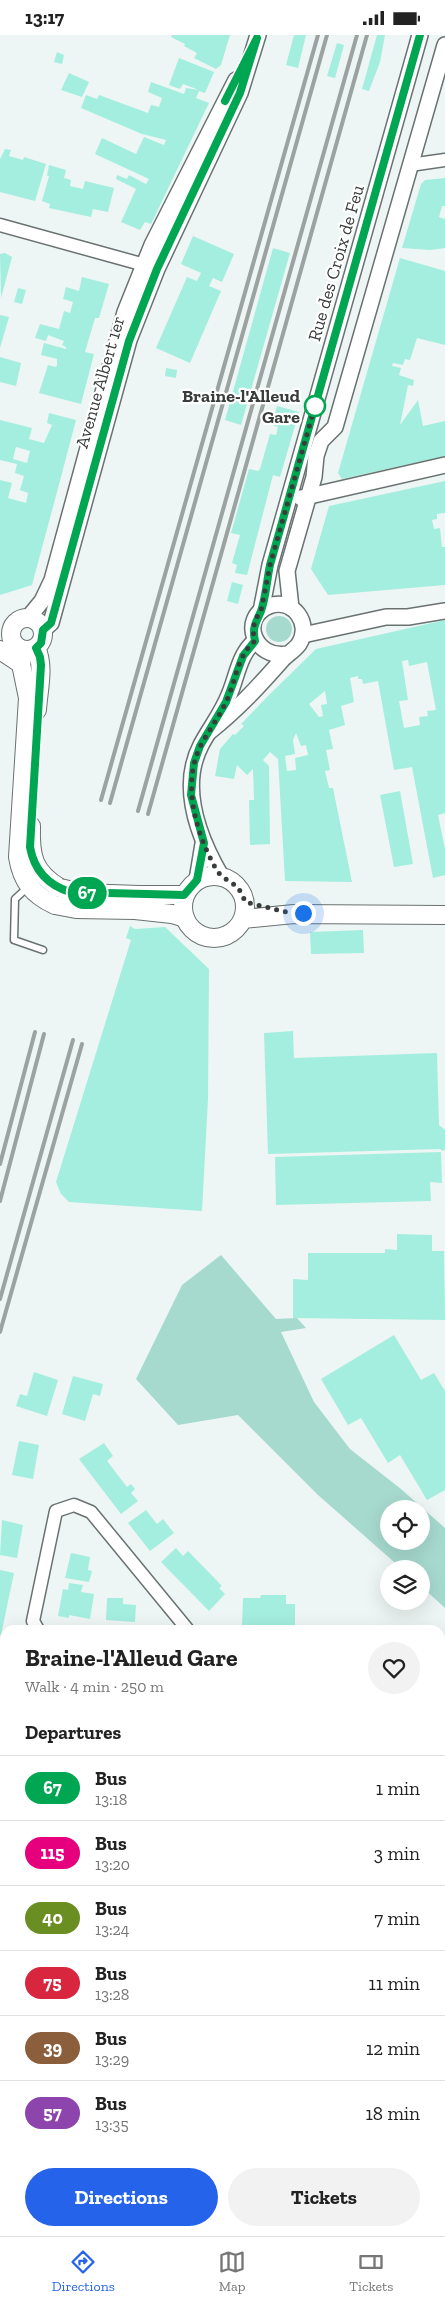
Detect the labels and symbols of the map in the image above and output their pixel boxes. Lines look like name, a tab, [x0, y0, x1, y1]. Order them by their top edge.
street label: Rue des Croix de Feu	[303, 182, 369, 344]
street label: Avenue Albert 1er	[71, 313, 129, 451]
place label: Braine-l'Alleud Gare	[182, 385, 301, 428]
marker: Braine-l'Alleud Gare	[304, 395, 326, 417]
line badge: 67	[64, 877, 110, 909]
your location	[291, 901, 316, 926]

